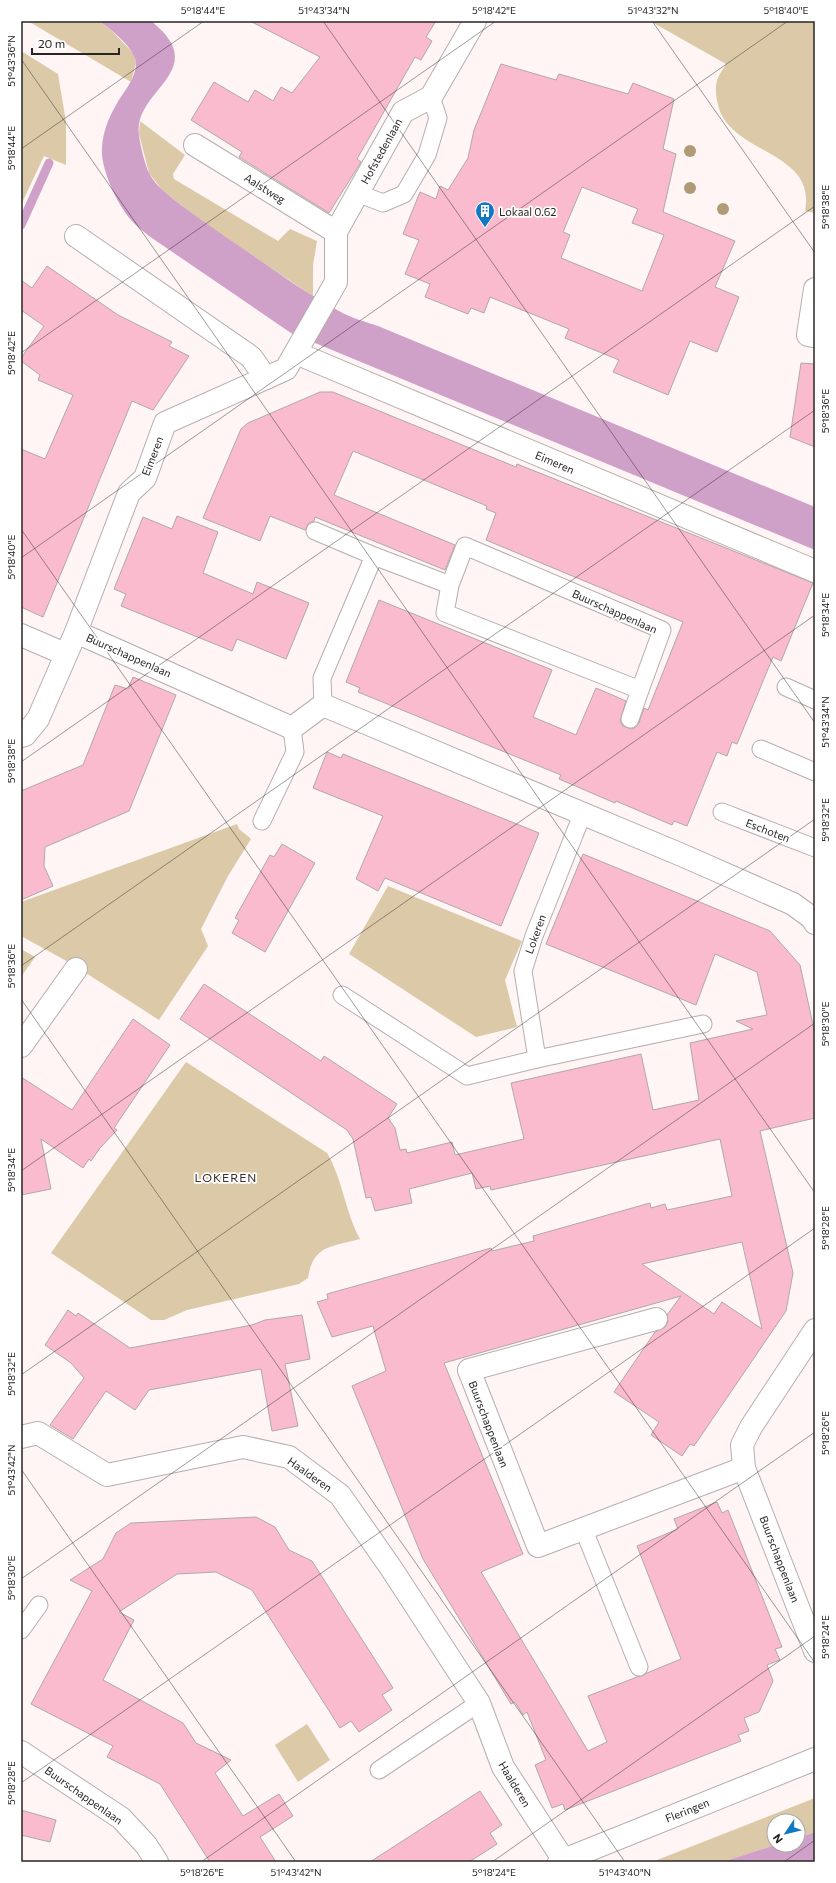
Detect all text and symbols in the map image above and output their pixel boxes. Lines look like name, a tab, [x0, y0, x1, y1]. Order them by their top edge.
text: 5°18'44"E	[181, 4, 225, 16]
text: 51°43'34"N	[298, 4, 350, 16]
text: 5°18'42"E	[472, 4, 516, 16]
text: 51°43'32"N	[627, 4, 679, 16]
text: 5°18'40"E	[764, 4, 809, 16]
scale bar	[32, 30, 119, 56]
text: 51°43'36"N	[5, 35, 17, 87]
text: 20 m	[38, 36, 65, 50]
street label: Hofstedenlaan	[358, 116, 404, 186]
text: 5°18'44"E	[5, 126, 17, 170]
street label: Aalstweg	[242, 170, 288, 206]
text: 5°18'38"E	[819, 185, 831, 229]
building icon: Lokaal 0.62	[474, 200, 496, 228]
place label: Lokaal 0.62	[499, 205, 556, 218]
text: 5°18'42"E	[5, 331, 17, 375]
text: 5°18'36"E	[819, 389, 831, 433]
street label: Eimeren	[139, 434, 165, 478]
street label: Eimeren	[534, 448, 576, 476]
text: 5°18'40"E	[5, 534, 17, 580]
street label: Buurschappenlaan	[570, 586, 660, 636]
text: 5°18'34"E	[819, 593, 831, 637]
street label: Buurschappenlaan	[84, 630, 174, 680]
text: 51°43'34"N	[819, 696, 831, 748]
text: 5°18'38"E	[5, 739, 17, 783]
text: 5°18'32"E	[819, 798, 831, 842]
street label: Eschoten	[744, 816, 792, 844]
street label: Lokeren	[522, 913, 548, 955]
text: 5°18'36"E	[5, 944, 17, 988]
text: 5°18'30"E	[819, 1002, 831, 1046]
text: 5°18'34"E	[5, 1148, 17, 1192]
district label: LOKEREN	[195, 1170, 257, 1184]
text: 5°18'28"E	[819, 1206, 831, 1250]
text: 5°18'32"E	[5, 1352, 17, 1396]
street label: Buurschappenlaan	[466, 1379, 512, 1469]
text: 5°18'26"E	[819, 1411, 831, 1455]
text: 51°43'42"N	[5, 1444, 17, 1496]
street label: Haalderen	[285, 1454, 335, 1494]
street label: Buurschappenlaan	[757, 1514, 803, 1604]
text: 5°18'30"E	[5, 1556, 17, 1600]
text: 5°18'24"E	[819, 1615, 831, 1659]
street label: Haalderen	[496, 1759, 534, 1809]
text: 5°18'28"E	[5, 1761, 17, 1805]
street label: Buurschappenlaan	[43, 1763, 125, 1827]
street label: Fleringen	[663, 1795, 711, 1825]
north arrow	[766, 1813, 806, 1853]
text: N	[770, 1832, 785, 1846]
text: 5°18'26"E	[180, 1866, 224, 1878]
text: 51°43'42"N	[270, 1866, 322, 1878]
text: 5°18'24"E	[472, 1866, 516, 1878]
text: 51°43'40"N	[599, 1866, 651, 1878]

